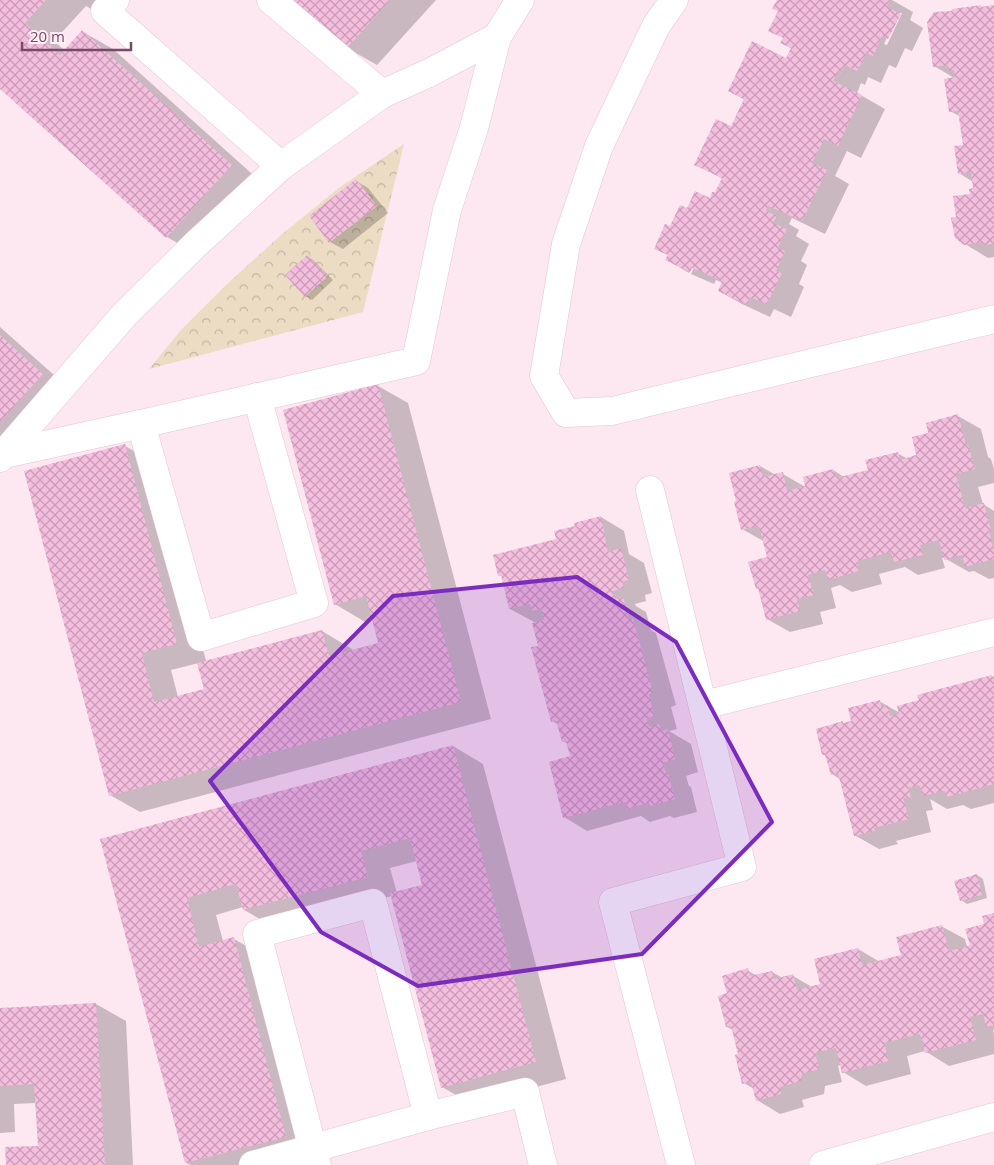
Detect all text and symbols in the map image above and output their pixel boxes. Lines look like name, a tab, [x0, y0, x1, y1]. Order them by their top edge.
scale bar	[22, 20, 131, 52]
text: 20 m	[30, 26, 65, 46]

